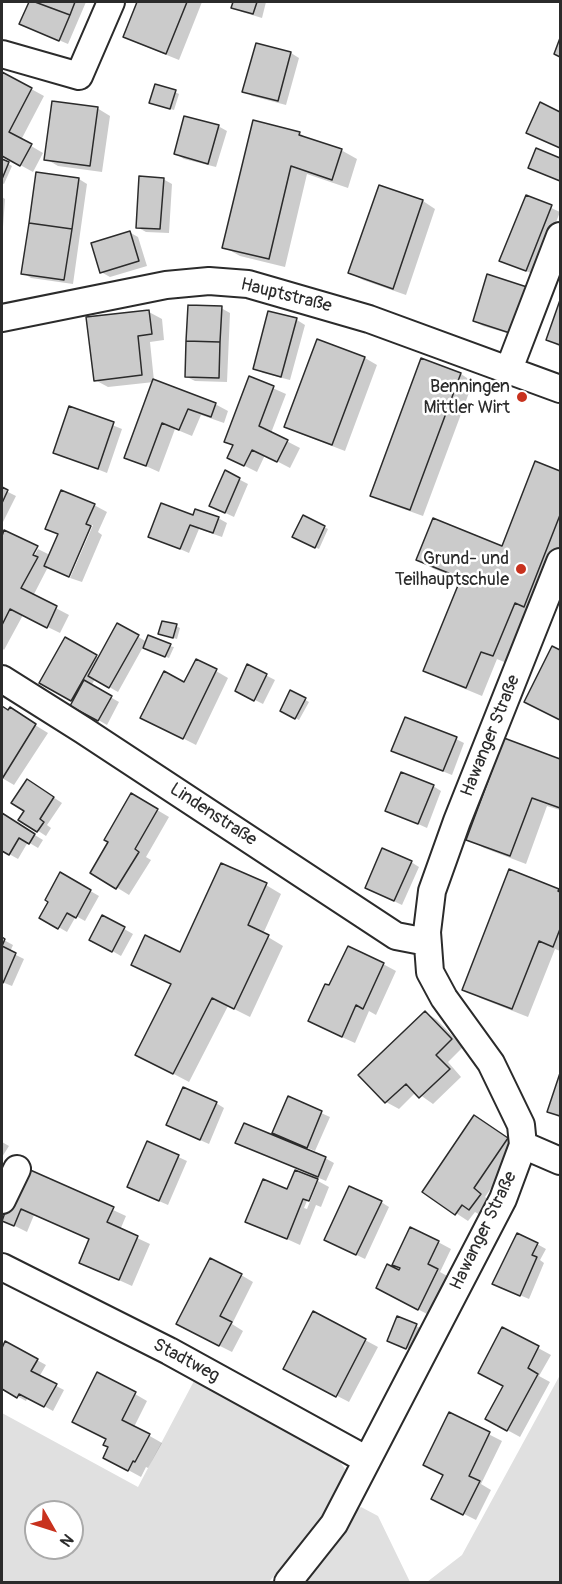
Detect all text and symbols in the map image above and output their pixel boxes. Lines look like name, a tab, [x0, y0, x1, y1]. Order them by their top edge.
street label: Hauptstraße	[238, 274, 334, 318]
place label: Benningen Mittler Wirt	[424, 376, 510, 418]
marker: Benningen Mittler Wirt	[515, 390, 529, 404]
place label: Grund- und Teilhauptschule	[395, 548, 509, 590]
marker: Grund- und Teilhauptschule	[514, 562, 528, 576]
street label: Hawanger Straße	[457, 672, 525, 800]
street label: Lindenstraße	[165, 779, 261, 851]
street label: Hawanger Straße	[446, 1168, 522, 1294]
street label: Stadtweg	[149, 1334, 223, 1388]
north arrow	[24, 1500, 84, 1560]
text: N	[55, 1530, 78, 1551]

